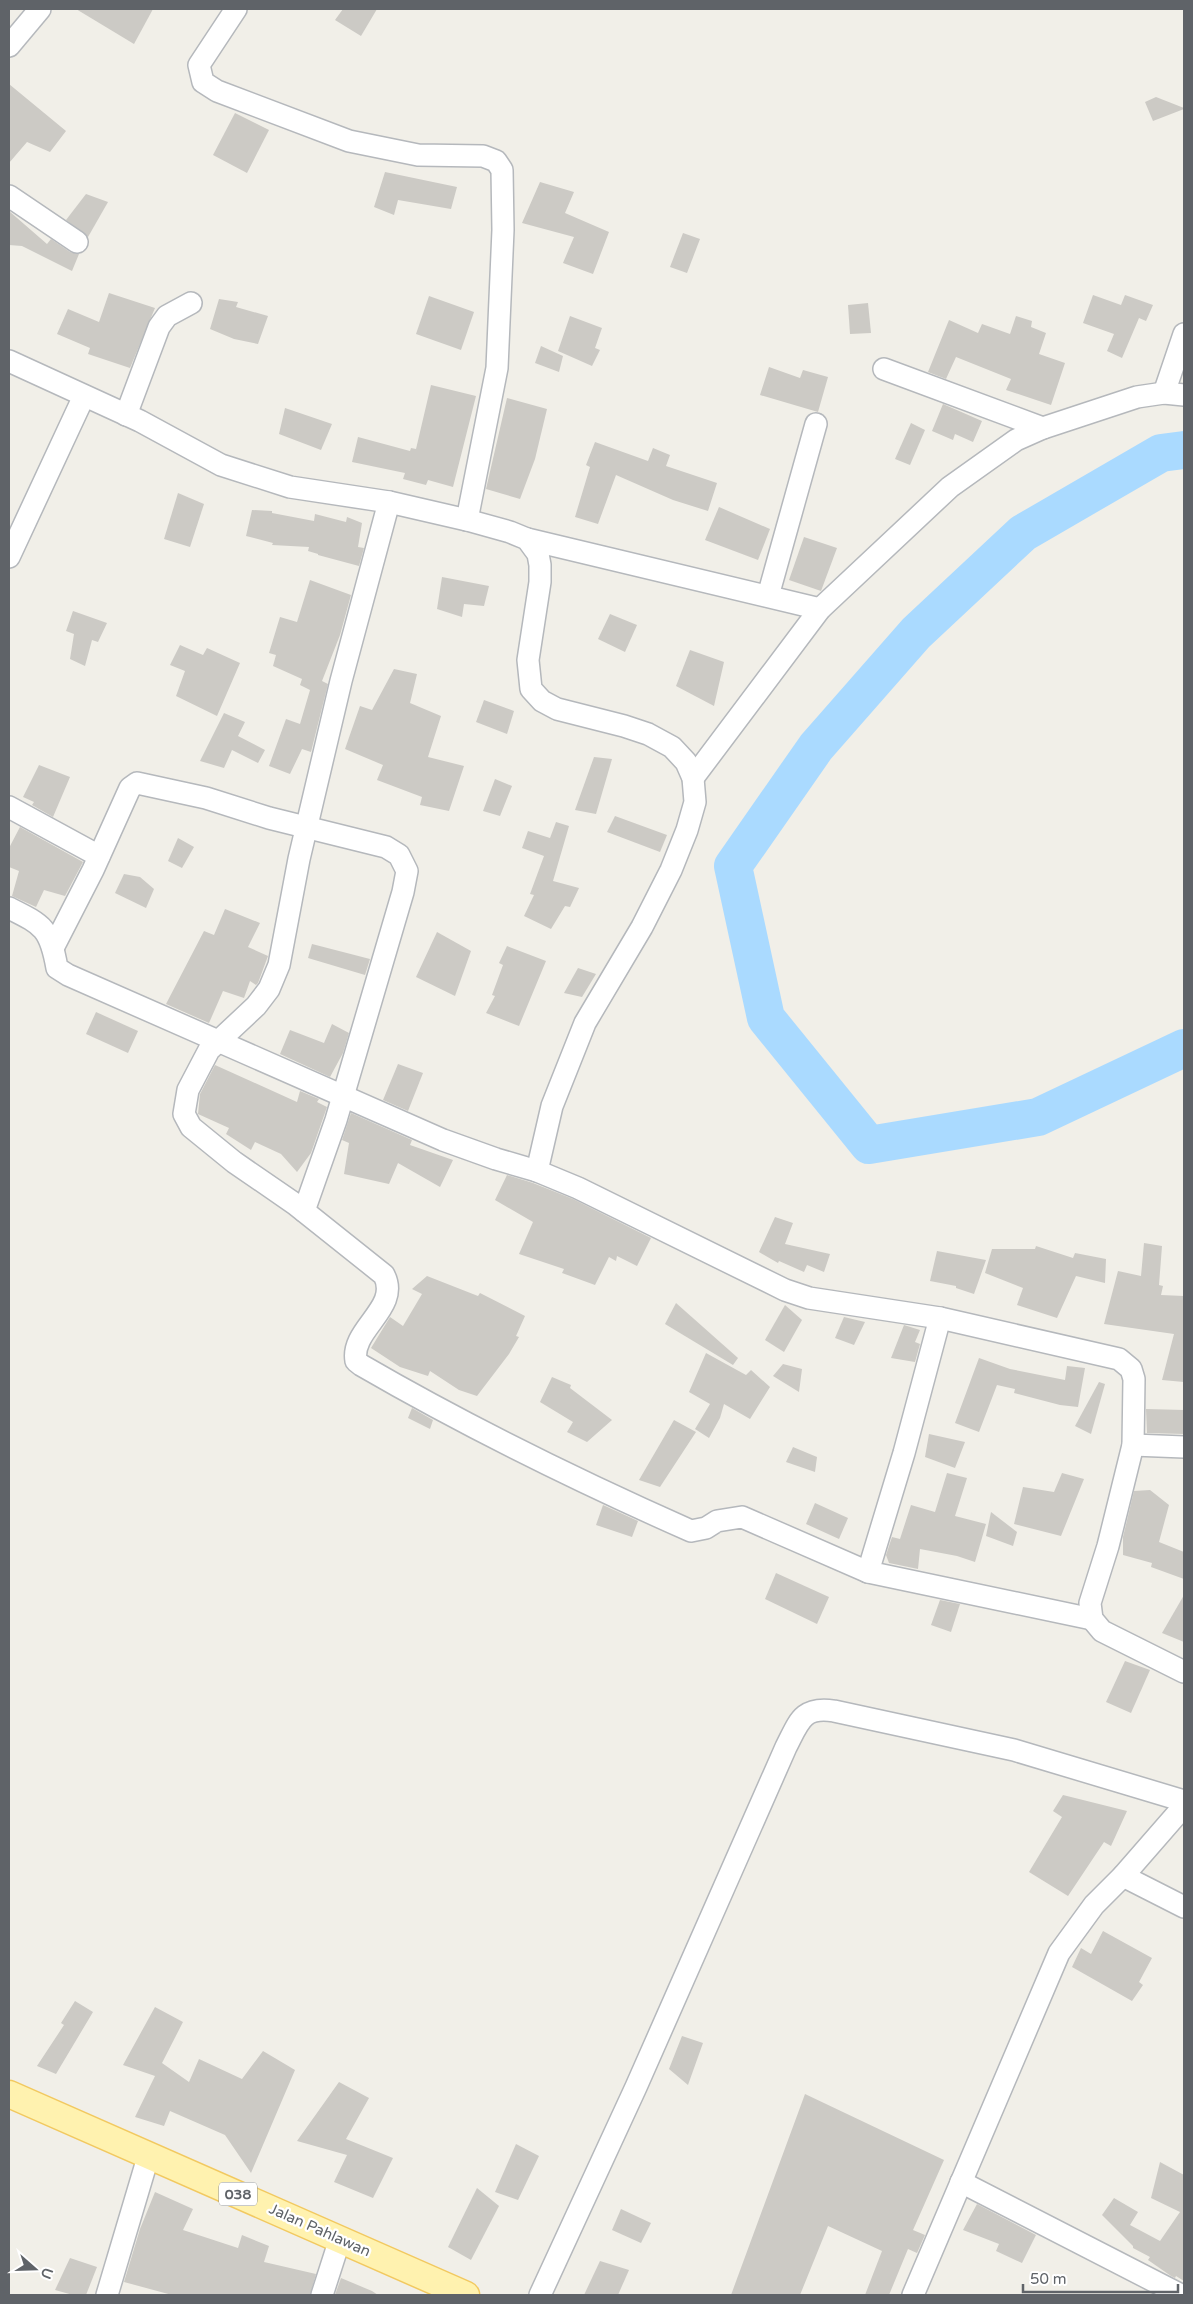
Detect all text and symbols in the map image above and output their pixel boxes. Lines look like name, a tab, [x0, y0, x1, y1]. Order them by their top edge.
road number: 038	[219, 2182, 257, 2206]
street label: Jalan Pahlawan	[266, 2200, 374, 2260]
north arrow	[10, 2244, 60, 2294]
scale bar	[1023, 2262, 1178, 2294]
text: U	[37, 2265, 57, 2281]
text: 50 m	[1030, 2270, 1067, 2288]

